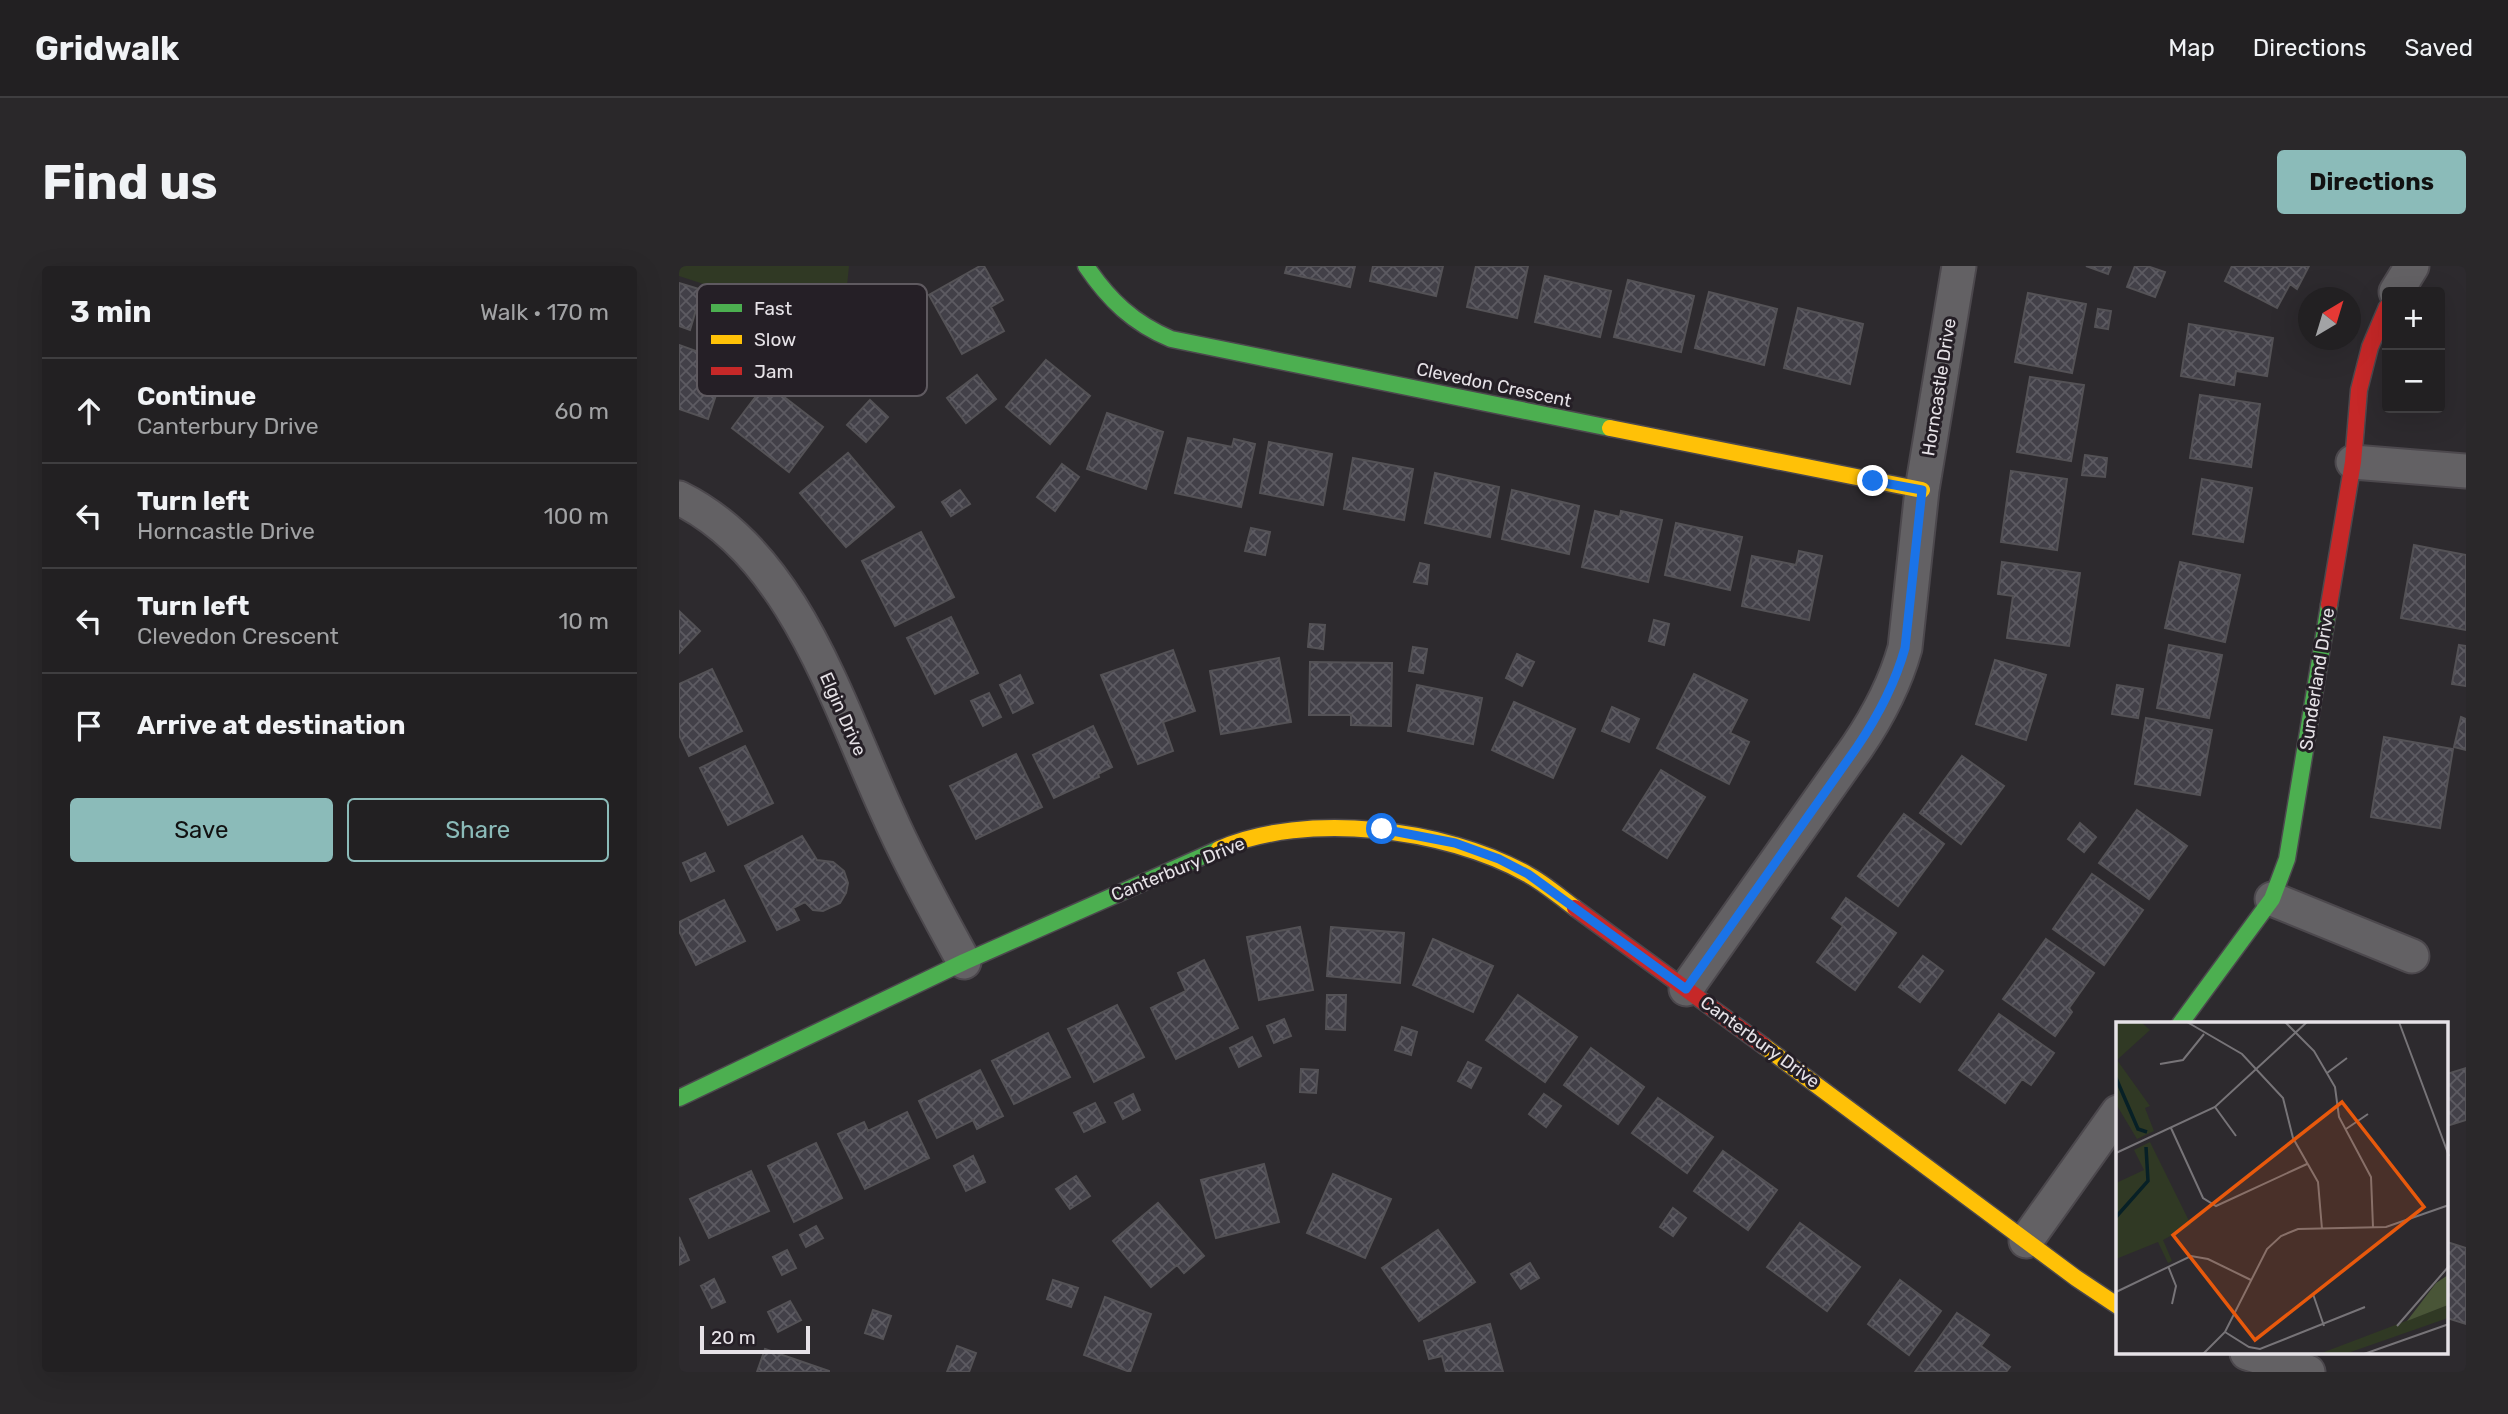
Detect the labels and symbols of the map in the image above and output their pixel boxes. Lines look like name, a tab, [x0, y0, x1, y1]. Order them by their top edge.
legend	[697, 284, 927, 396]
north arrow	[2298, 287, 2361, 350]
text: Fast	[754, 297, 793, 320]
street label: Horncastle Drive	[1917, 317, 1961, 457]
text: Slow	[754, 328, 796, 351]
street label: Clevedon Crescent	[1414, 358, 1574, 412]
text: Jam	[754, 360, 793, 383]
route end	[1857, 465, 1888, 496]
street label: Sunderland Drive	[2295, 606, 2339, 752]
street label: Elgin Drive	[815, 669, 871, 759]
route start	[1366, 813, 1397, 844]
street label: Canterbury Drive	[1108, 832, 1248, 906]
street label: Canterbury Drive	[1696, 991, 1824, 1093]
inset map	[2116, 1022, 2449, 1354]
scale bar	[700, 1323, 810, 1355]

